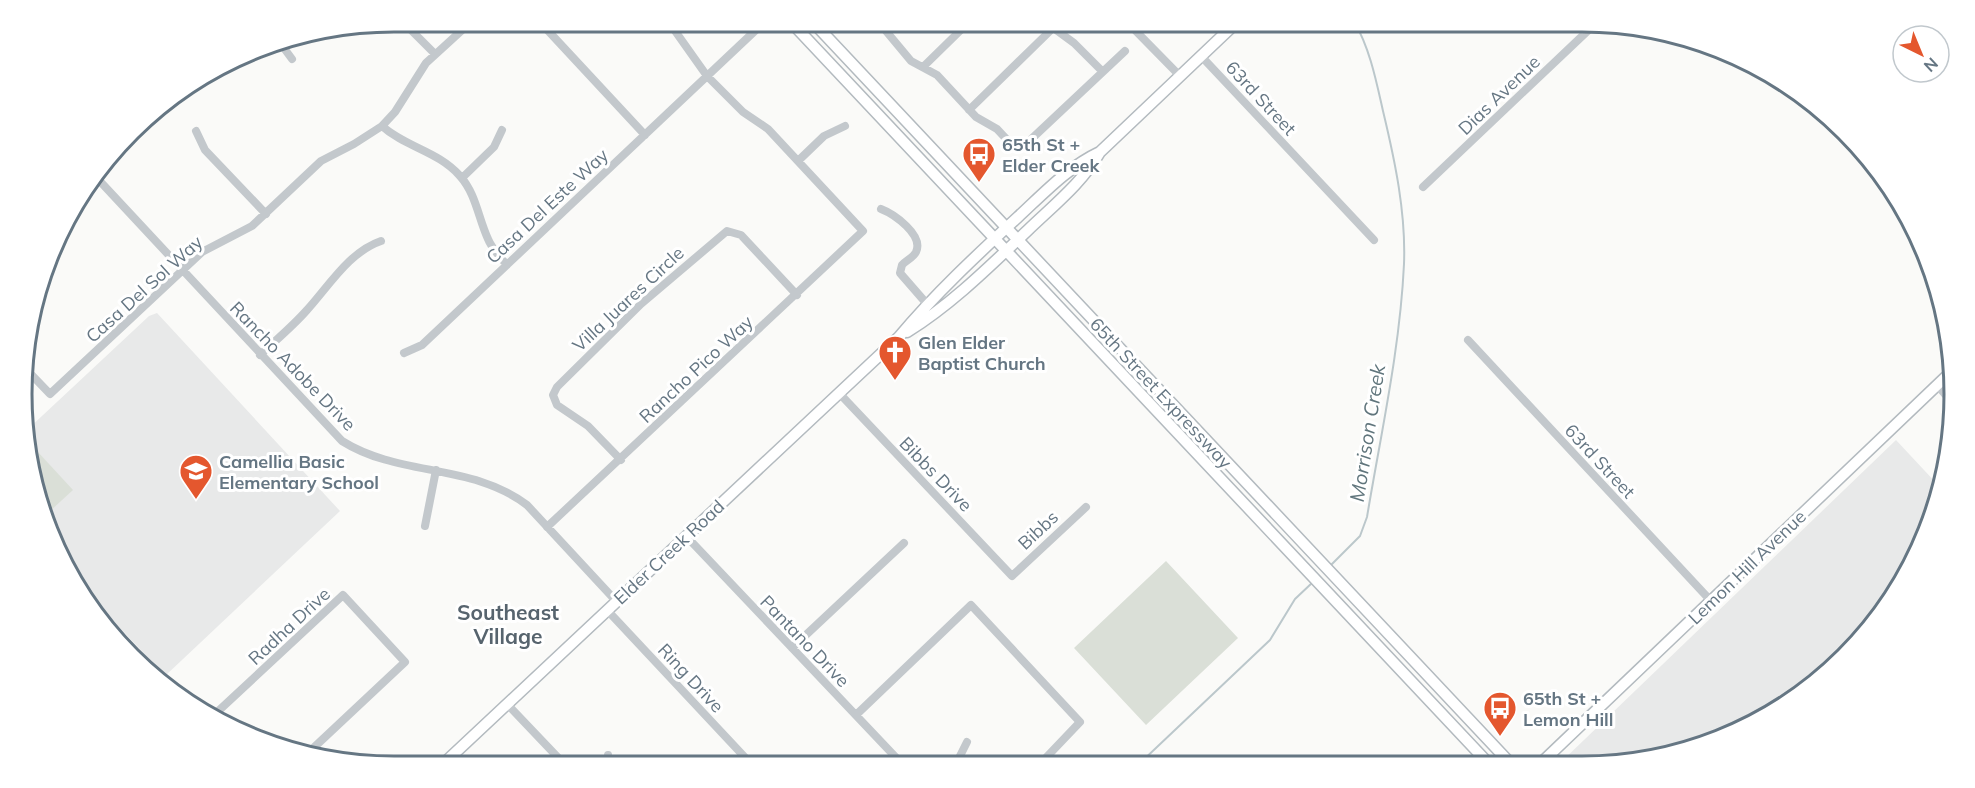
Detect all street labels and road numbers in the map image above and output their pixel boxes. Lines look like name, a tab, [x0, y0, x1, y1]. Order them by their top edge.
street label: Dias Avenue	[1453, 50, 1545, 140]
street label: 63rd Street	[1221, 56, 1301, 140]
street label: Casa Del Este Way	[481, 143, 613, 269]
street label: Casa Del Sol Way	[81, 230, 207, 347]
street label: Villa Juares Circle	[568, 242, 688, 356]
street label: Rancho Adobe Drive	[225, 296, 361, 436]
street label: Rancho Pico Way	[634, 310, 758, 428]
street label: 65th Street Expressway	[1085, 313, 1237, 474]
street label: 63rd Street	[1560, 419, 1640, 503]
street label: Bibbs Drive	[895, 432, 977, 516]
street label: Elder Creek Road	[609, 495, 729, 609]
street label: Bibbs	[1013, 505, 1063, 554]
street label: Lemon Hill Avenue	[1683, 505, 1811, 629]
street label: Radha Drive	[243, 582, 335, 670]
street label: Pantano Drive	[755, 590, 855, 692]
street label: Ring Drive	[653, 639, 729, 717]

